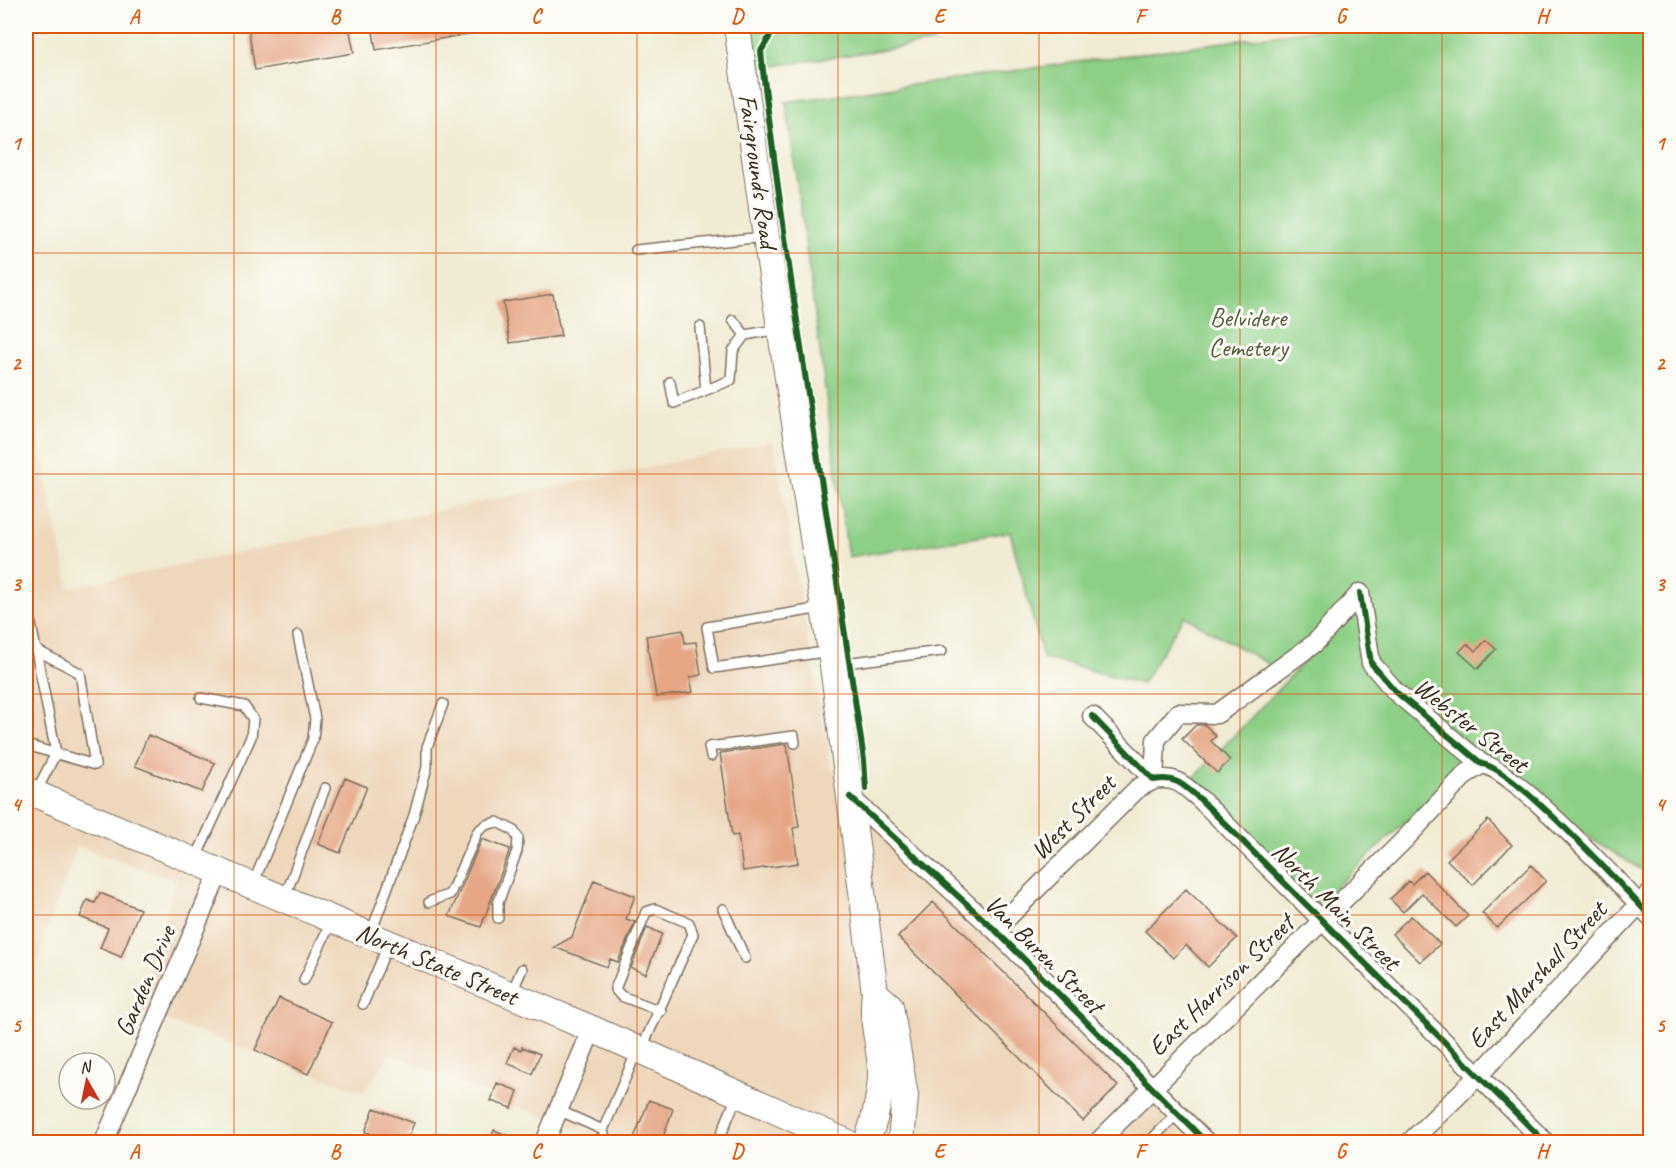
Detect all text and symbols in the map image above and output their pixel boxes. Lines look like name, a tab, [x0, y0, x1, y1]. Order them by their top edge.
text: A	[129, 4, 141, 29]
text: B	[330, 4, 342, 29]
text: C	[531, 4, 543, 29]
text: D	[731, 4, 745, 29]
text: E	[934, 4, 948, 29]
text: F	[1135, 4, 1149, 29]
text: G	[1336, 4, 1349, 29]
text: H	[1536, 4, 1551, 29]
street label: Fairgrounds Road	[731, 92, 786, 254]
text: 1	[12, 131, 23, 156]
text: 1	[1656, 131, 1667, 156]
park label: Belvidere Cemetery	[1208, 301, 1290, 364]
text: 2	[12, 351, 23, 376]
text: 2	[1656, 351, 1667, 376]
text: 3	[12, 572, 23, 597]
text: 3	[1656, 572, 1667, 597]
street label: Webster Street	[1407, 670, 1537, 781]
street label: West Street	[1023, 766, 1124, 867]
text: 4	[12, 792, 24, 817]
text: 4	[1656, 792, 1668, 817]
street label: North Main Street	[1265, 835, 1409, 979]
street label: Van Buren Street	[977, 887, 1113, 1023]
street label: East Marshall Street	[1460, 893, 1615, 1056]
street label: East Harrison Street	[1141, 905, 1303, 1063]
street label: North State Street	[351, 915, 525, 1014]
street label: Garden Drive	[107, 919, 184, 1041]
text: 5	[12, 1013, 23, 1038]
text: 5	[1656, 1013, 1667, 1038]
north arrow	[57, 1051, 117, 1111]
text: N	[78, 1056, 94, 1078]
text: A	[129, 1139, 141, 1164]
text: B	[330, 1139, 342, 1164]
text: C	[531, 1139, 543, 1164]
text: D	[731, 1139, 745, 1164]
text: E	[934, 1139, 948, 1164]
text: F	[1135, 1139, 1149, 1164]
text: G	[1336, 1139, 1349, 1164]
text: H	[1536, 1139, 1551, 1164]

